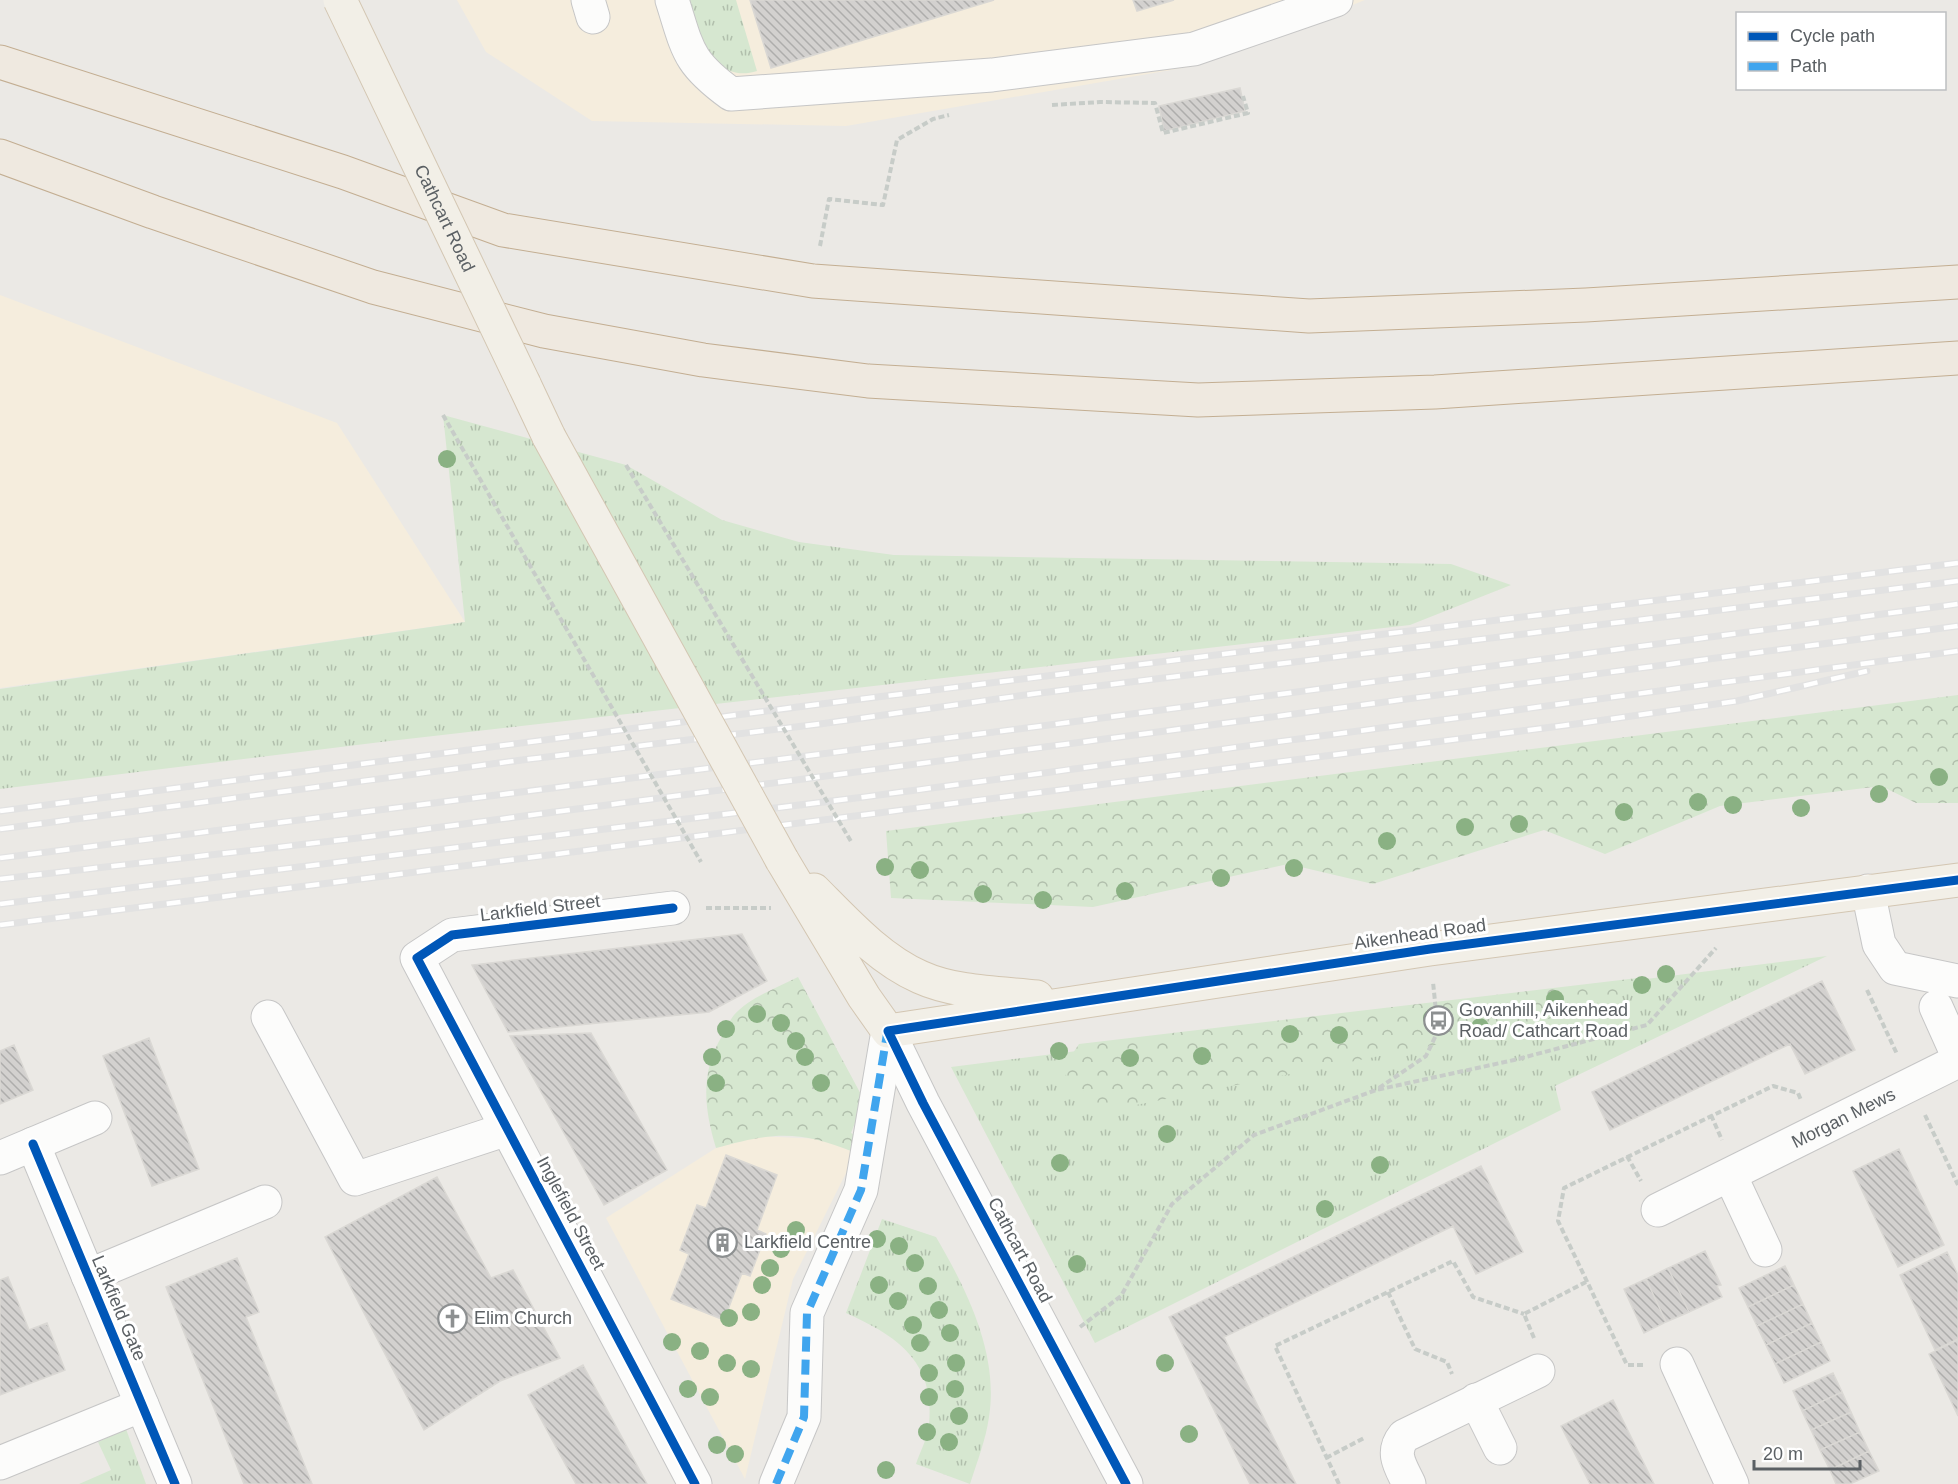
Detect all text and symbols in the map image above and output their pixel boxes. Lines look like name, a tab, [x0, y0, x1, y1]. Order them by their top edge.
legend	[1736, 12, 1946, 90]
text: Cycle path	[1790, 26, 1875, 46]
text: Path	[1790, 56, 1827, 76]
street label: Cathcart Road	[410, 162, 479, 275]
street label: Larkfield Street	[479, 891, 601, 925]
street label: Aikenhead Road	[1353, 915, 1487, 953]
place label: Govanhill, Aikenhead Road/ Cathcart Road	[1459, 1000, 1628, 1041]
bus stop icon: Govanhill, Aikenhead Road/ Cathcart Road	[1422, 1004, 1454, 1036]
street label: Morgan Mews	[1788, 1084, 1898, 1152]
street label: Inglefield Street	[533, 1153, 609, 1273]
street label: Cathcart Road	[984, 1194, 1056, 1306]
building icon: Larkfield Centre	[707, 1226, 739, 1258]
place label: Larkfield Centre	[744, 1232, 871, 1252]
street label: Larkfield Gate	[88, 1253, 150, 1363]
church icon: Elim Church	[437, 1302, 469, 1334]
place label: Elim Church	[474, 1308, 572, 1328]
scale bar	[1754, 1433, 1860, 1471]
text: 20 m	[1763, 1444, 1803, 1464]

